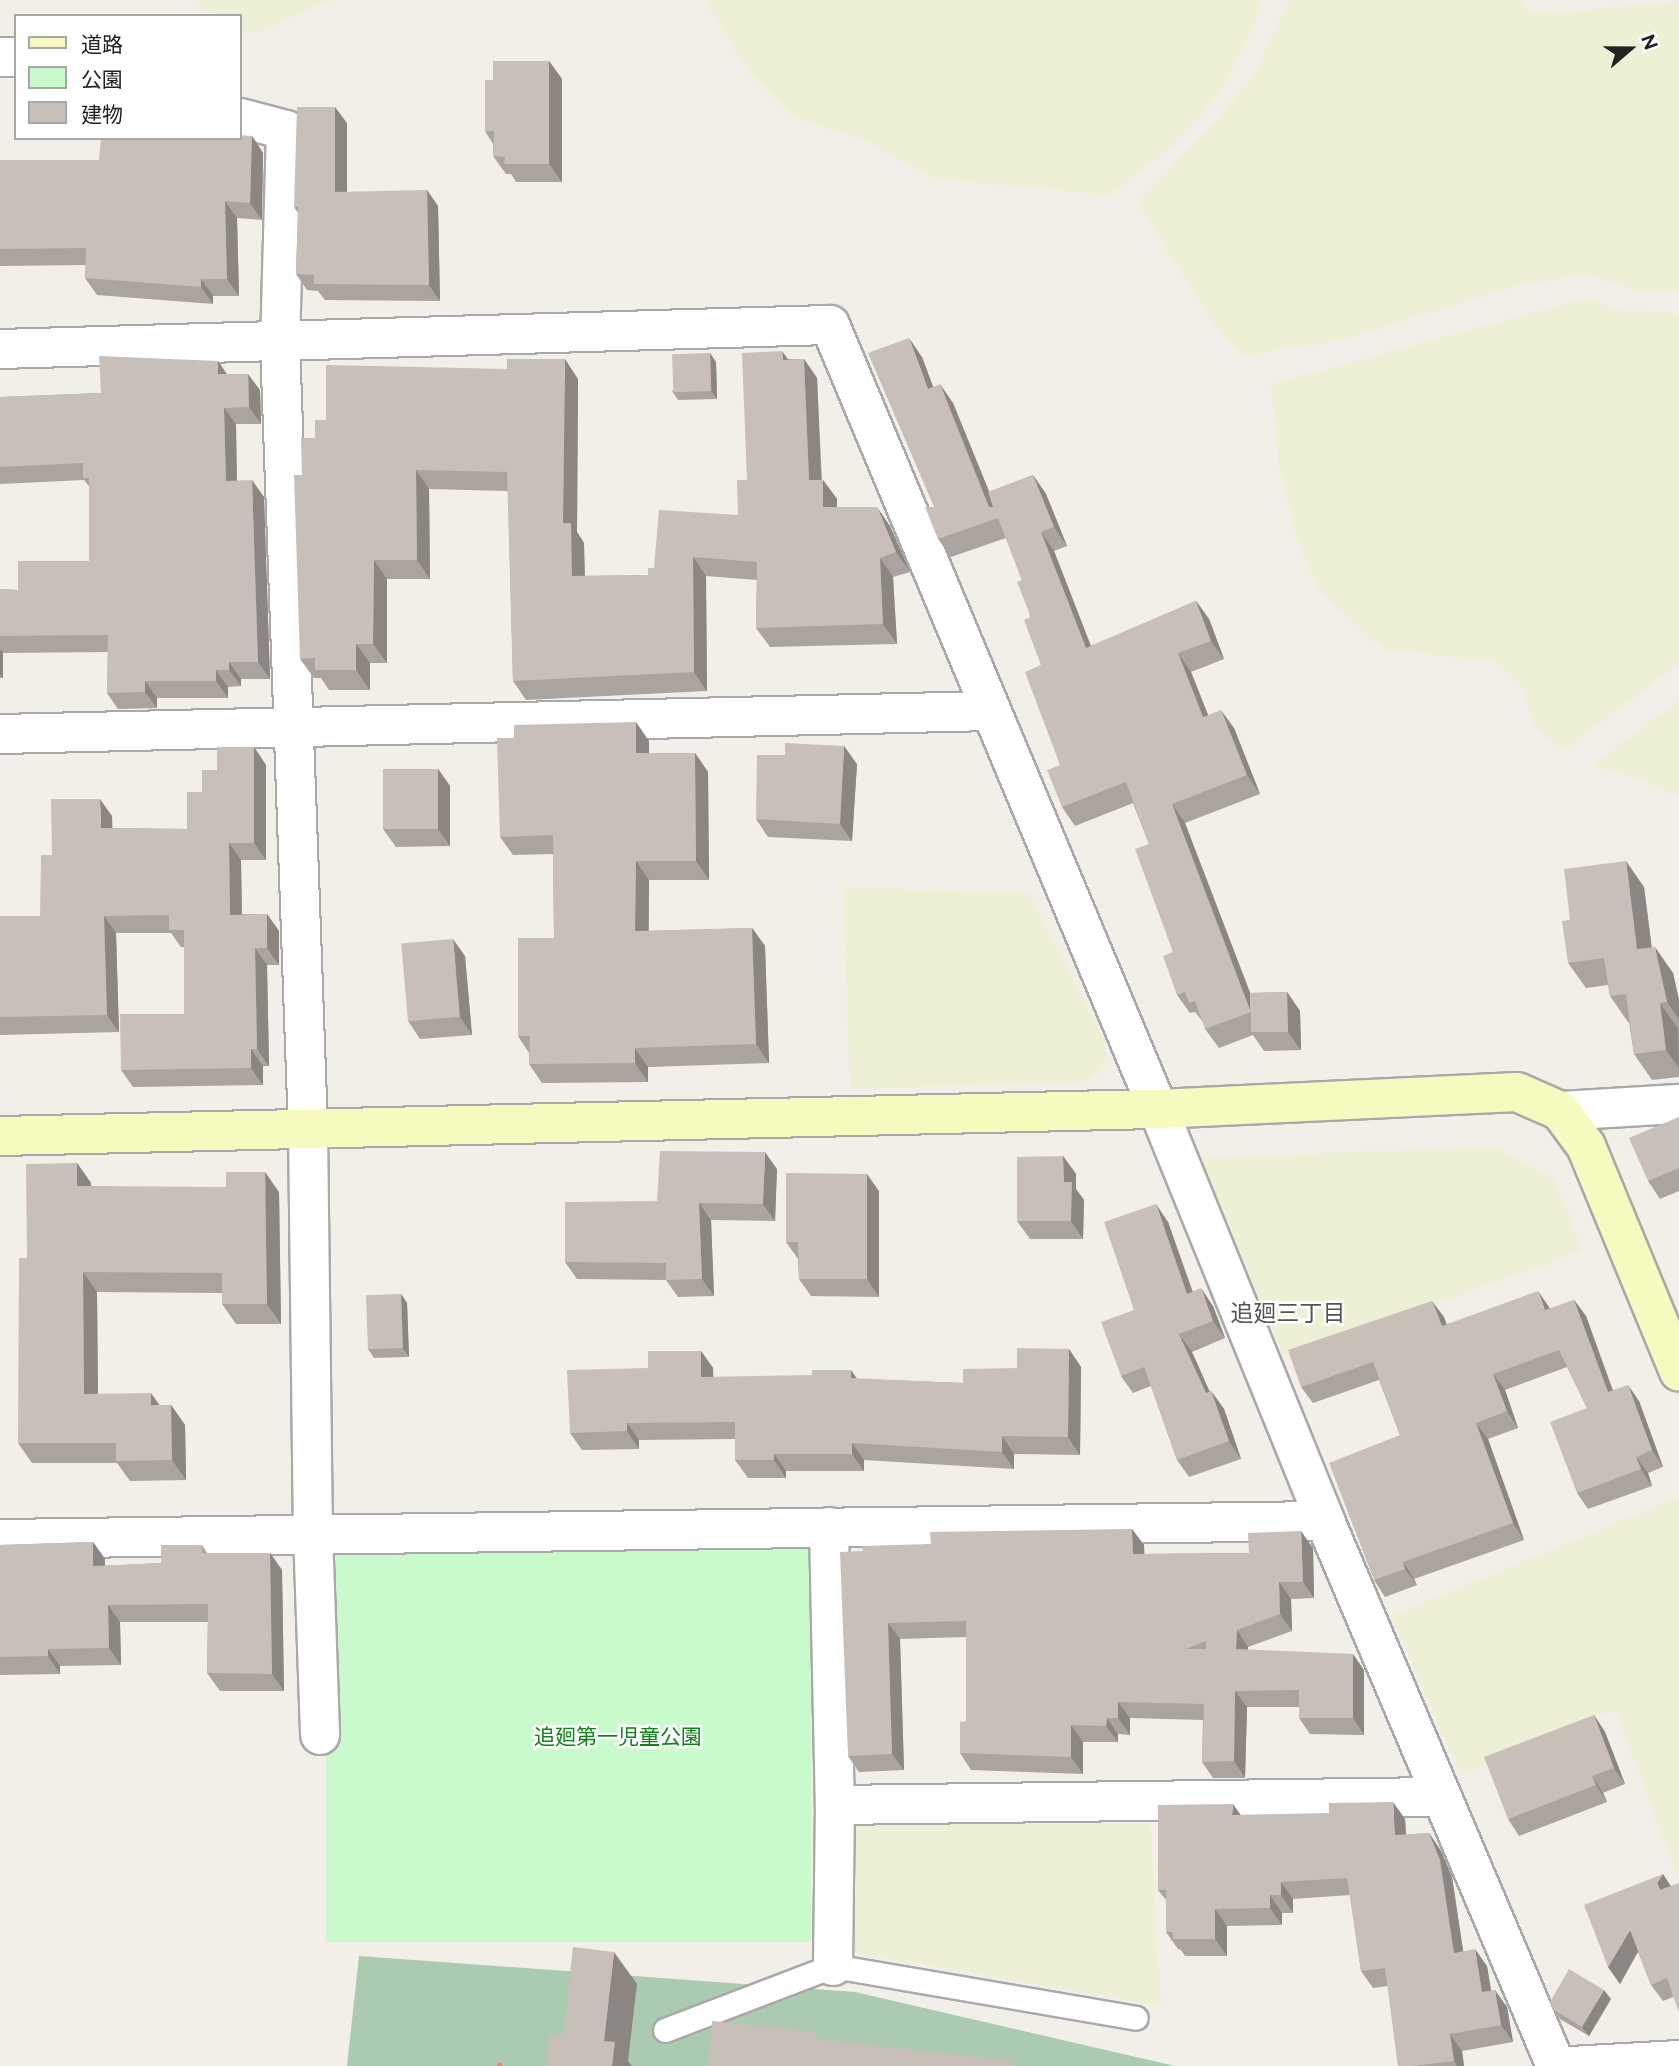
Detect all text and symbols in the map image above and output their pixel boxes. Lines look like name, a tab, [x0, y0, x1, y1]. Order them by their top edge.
legend	[14, 14, 242, 140]
north arrow	[1595, 14, 1665, 84]
text: N	[1637, 31, 1663, 52]
text: 道路	[81, 32, 123, 57]
text: 公園	[81, 67, 123, 92]
text: 建物	[81, 102, 123, 127]
district label: 追廻三丁目	[1231, 1299, 1345, 1327]
park label: 追廻第一児童公園	[534, 1724, 702, 1750]

